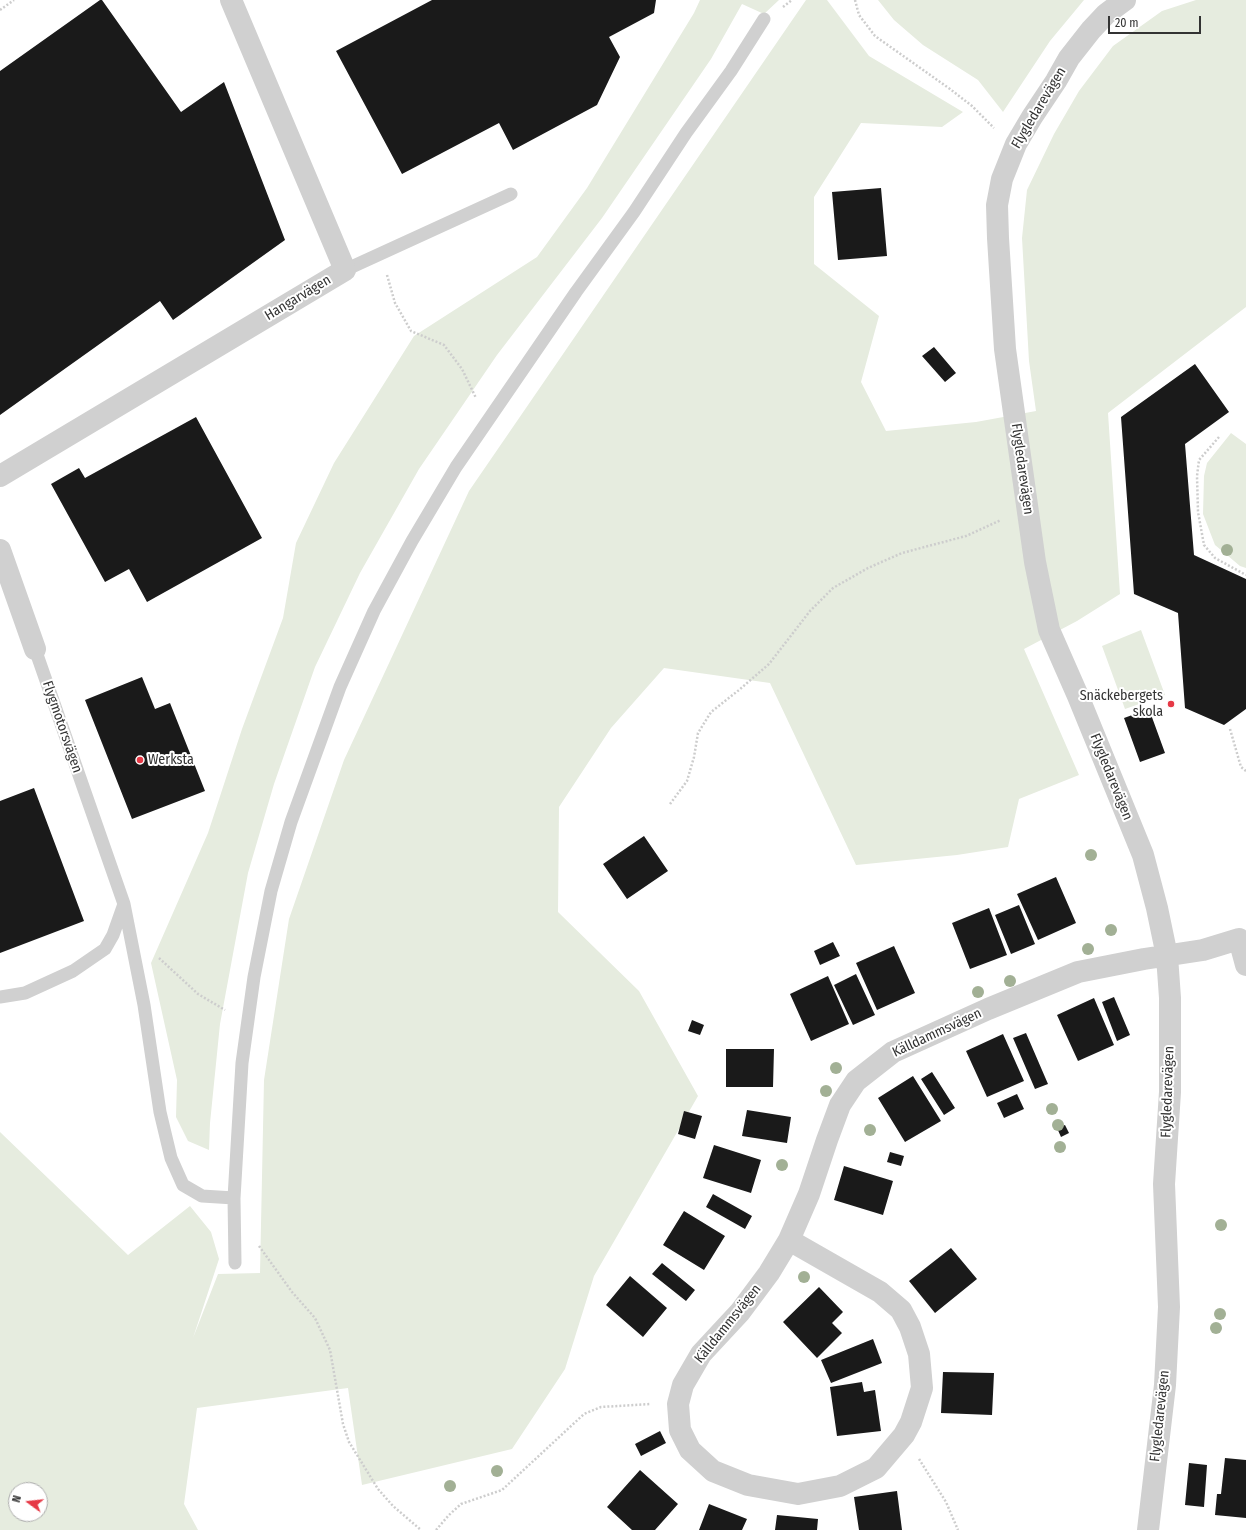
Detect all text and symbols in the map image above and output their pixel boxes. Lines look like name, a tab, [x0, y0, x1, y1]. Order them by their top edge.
scale bar	[1110, 8, 1203, 34]
text: 20 m	[1115, 16, 1139, 30]
street label: Flygledarevägen	[1008, 64, 1070, 152]
street label: Hangarvägen	[262, 272, 334, 324]
street label: Flygledarevägen	[1007, 422, 1037, 516]
street label: Flygmotorsvägen	[38, 679, 86, 775]
place label: Snäckebergets skola	[1080, 688, 1163, 720]
marker: Snäckebergets skola	[1166, 699, 1176, 709]
street label: Flygledarevägen	[1086, 731, 1136, 823]
place label: Werksta	[148, 752, 194, 768]
marker: Werksta	[135, 755, 145, 765]
street label: Källdammsvägen	[890, 1005, 984, 1061]
street label: Flygledarevägen	[1158, 1046, 1178, 1138]
street label: Källdammsvägen	[691, 1281, 765, 1367]
street label: Flygledarevägen	[1147, 1369, 1173, 1463]
north arrow	[8, 1482, 48, 1522]
text: N	[10, 1494, 24, 1504]

